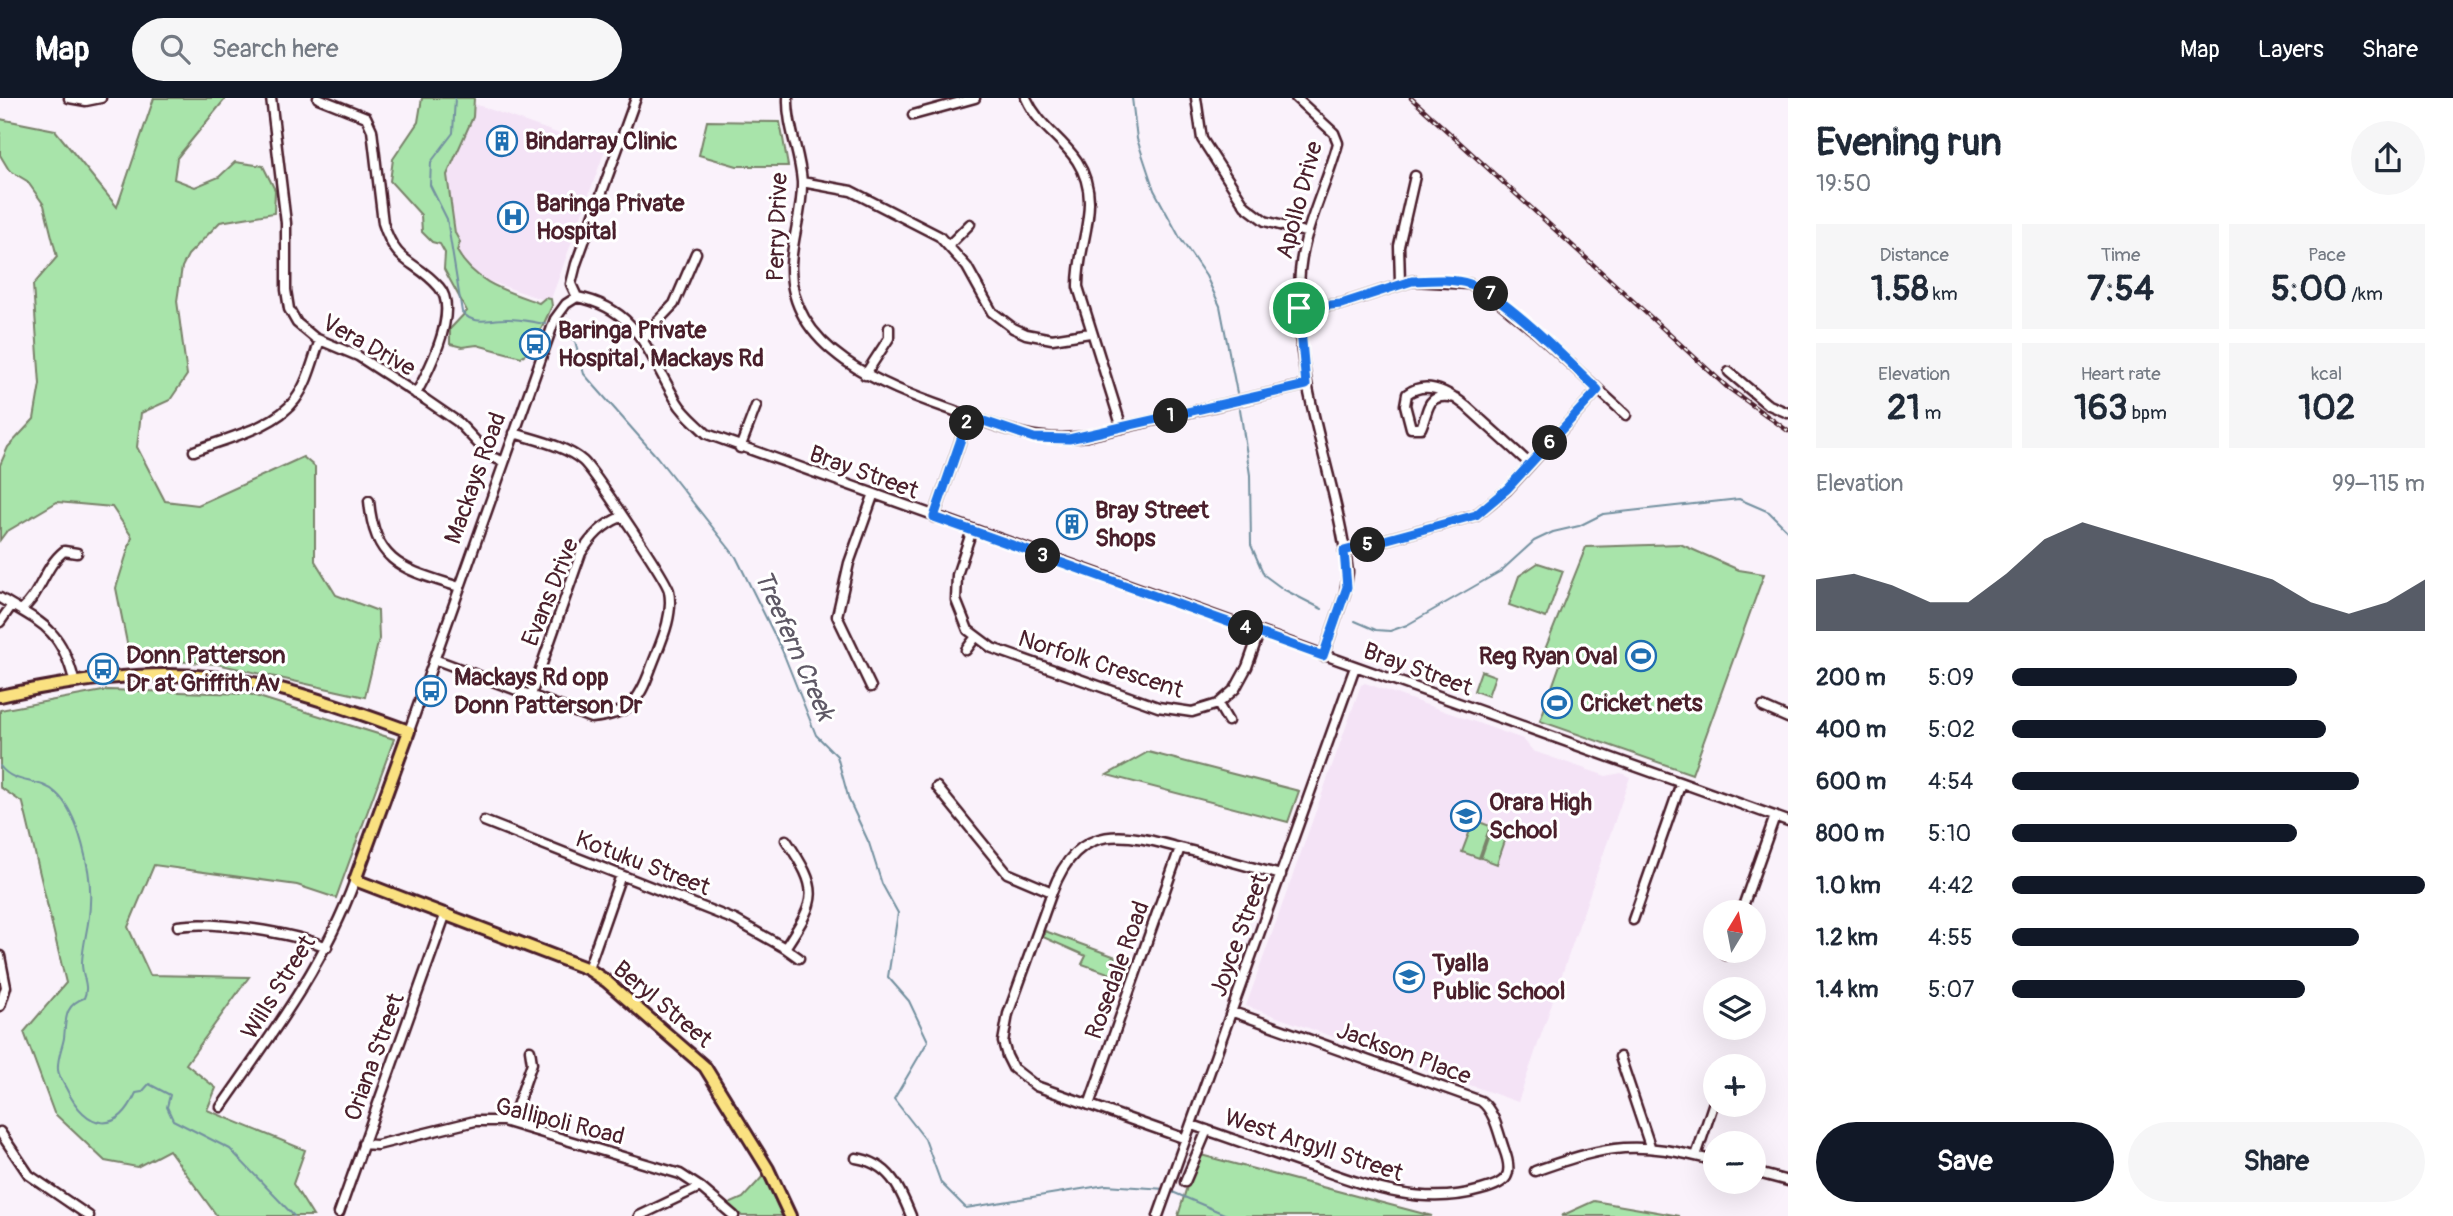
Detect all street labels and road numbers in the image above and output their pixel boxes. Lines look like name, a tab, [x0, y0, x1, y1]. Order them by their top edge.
street label: Apollo Drive	[1270, 138, 1329, 262]
street label: Perry Drive	[761, 172, 794, 282]
street label: Vera Drive	[317, 308, 421, 383]
street label: Mackays Road	[438, 409, 513, 548]
street label: Bray Street	[805, 439, 923, 506]
street label: Evans Drive	[516, 534, 585, 650]
street label: Norfolk Crescent	[1015, 624, 1187, 705]
street label: Bray Street	[1359, 636, 1477, 703]
street label: Kotuku Street	[572, 825, 714, 902]
street label: Joyce Street	[1204, 869, 1275, 1001]
street label: Rosedale Road	[1079, 897, 1156, 1043]
street label: Wills Street	[235, 930, 322, 1045]
street label: Beryl Street	[607, 955, 718, 1054]
street label: Oriana Street	[338, 989, 411, 1125]
street label: Jackson Place	[1333, 1016, 1475, 1091]
street label: Gallipoli Road	[492, 1091, 627, 1152]
street label: West Argyll Street	[1221, 1103, 1407, 1188]

